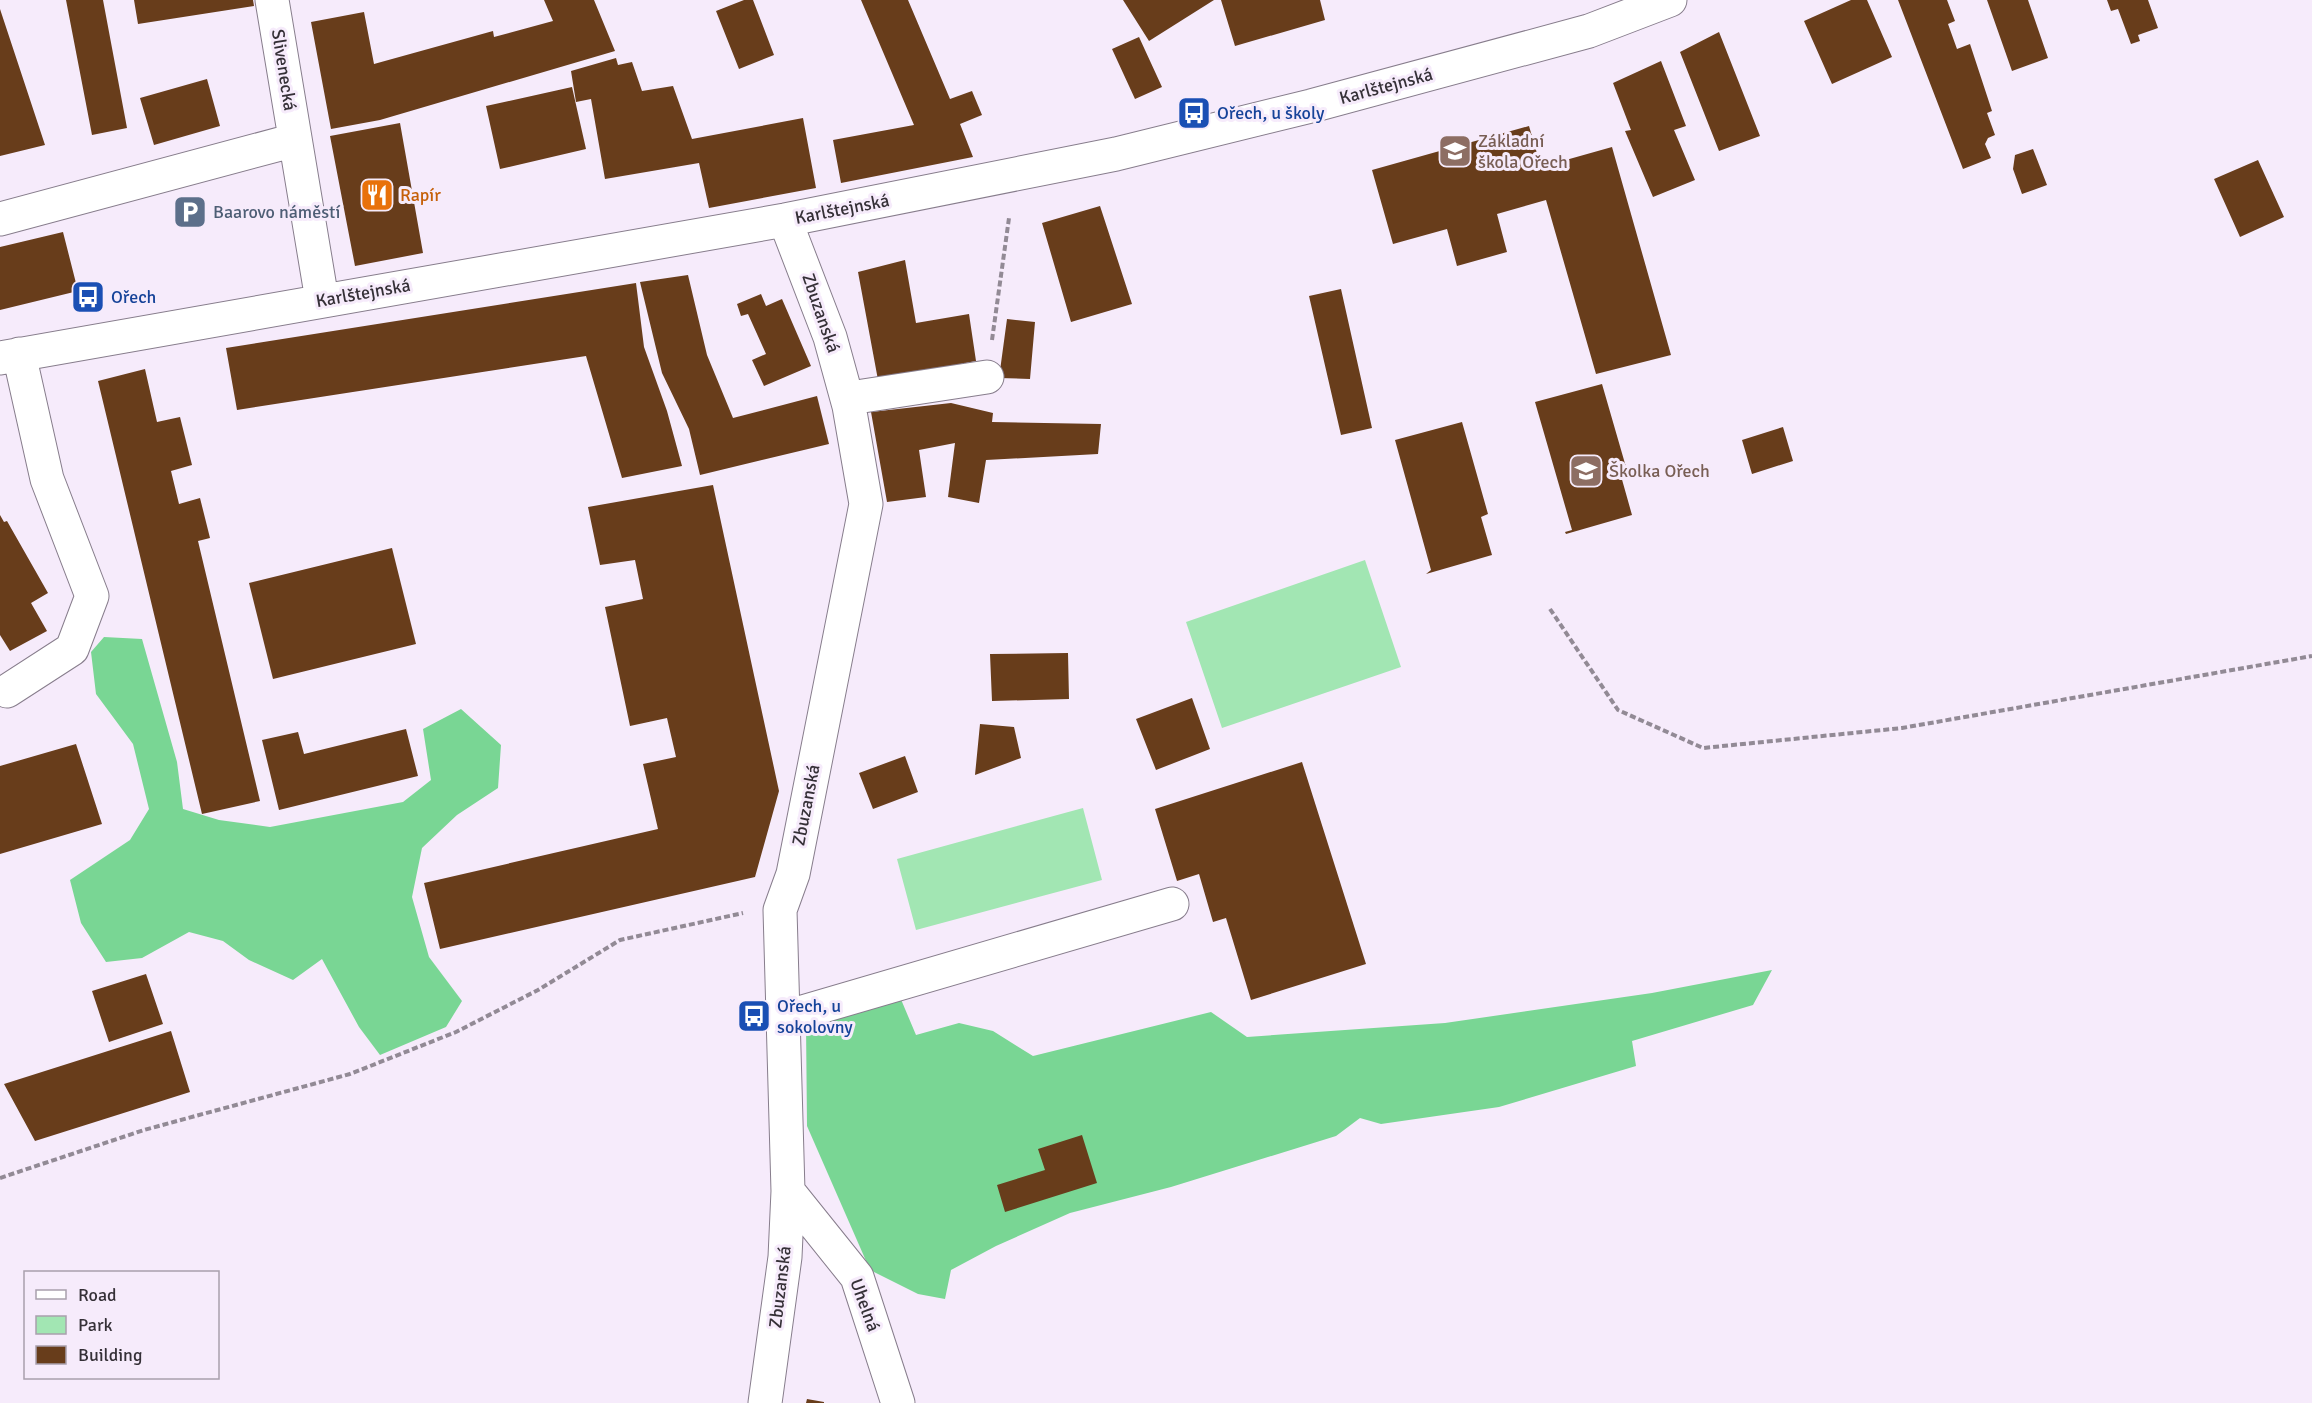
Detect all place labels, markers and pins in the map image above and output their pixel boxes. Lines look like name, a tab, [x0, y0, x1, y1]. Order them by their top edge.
bus stop icon: Ořech, u školy	[1176, 95, 1212, 131]
place label: Ořech, u školy	[1217, 102, 1325, 124]
place label: Základní škola Ořech	[1478, 130, 1568, 173]
school or university icon: Základní škola Ořech	[1437, 133, 1473, 169]
restaurant icon: Rapír	[359, 177, 395, 213]
place label: Rapír	[400, 184, 441, 206]
parking icon: Baarovo náměstí	[172, 194, 208, 230]
place label: Baarovo náměstí	[213, 201, 340, 223]
bus stop icon: Ořech	[70, 279, 106, 315]
place label: Ořech	[111, 286, 156, 308]
school or university icon: Školka Ořech	[1568, 453, 1604, 489]
place label: Školka Ořech	[1609, 460, 1710, 482]
place label: Ořech, u sokolovny	[777, 995, 853, 1038]
bus stop icon: Ořech, u sokolovny	[736, 998, 772, 1034]

